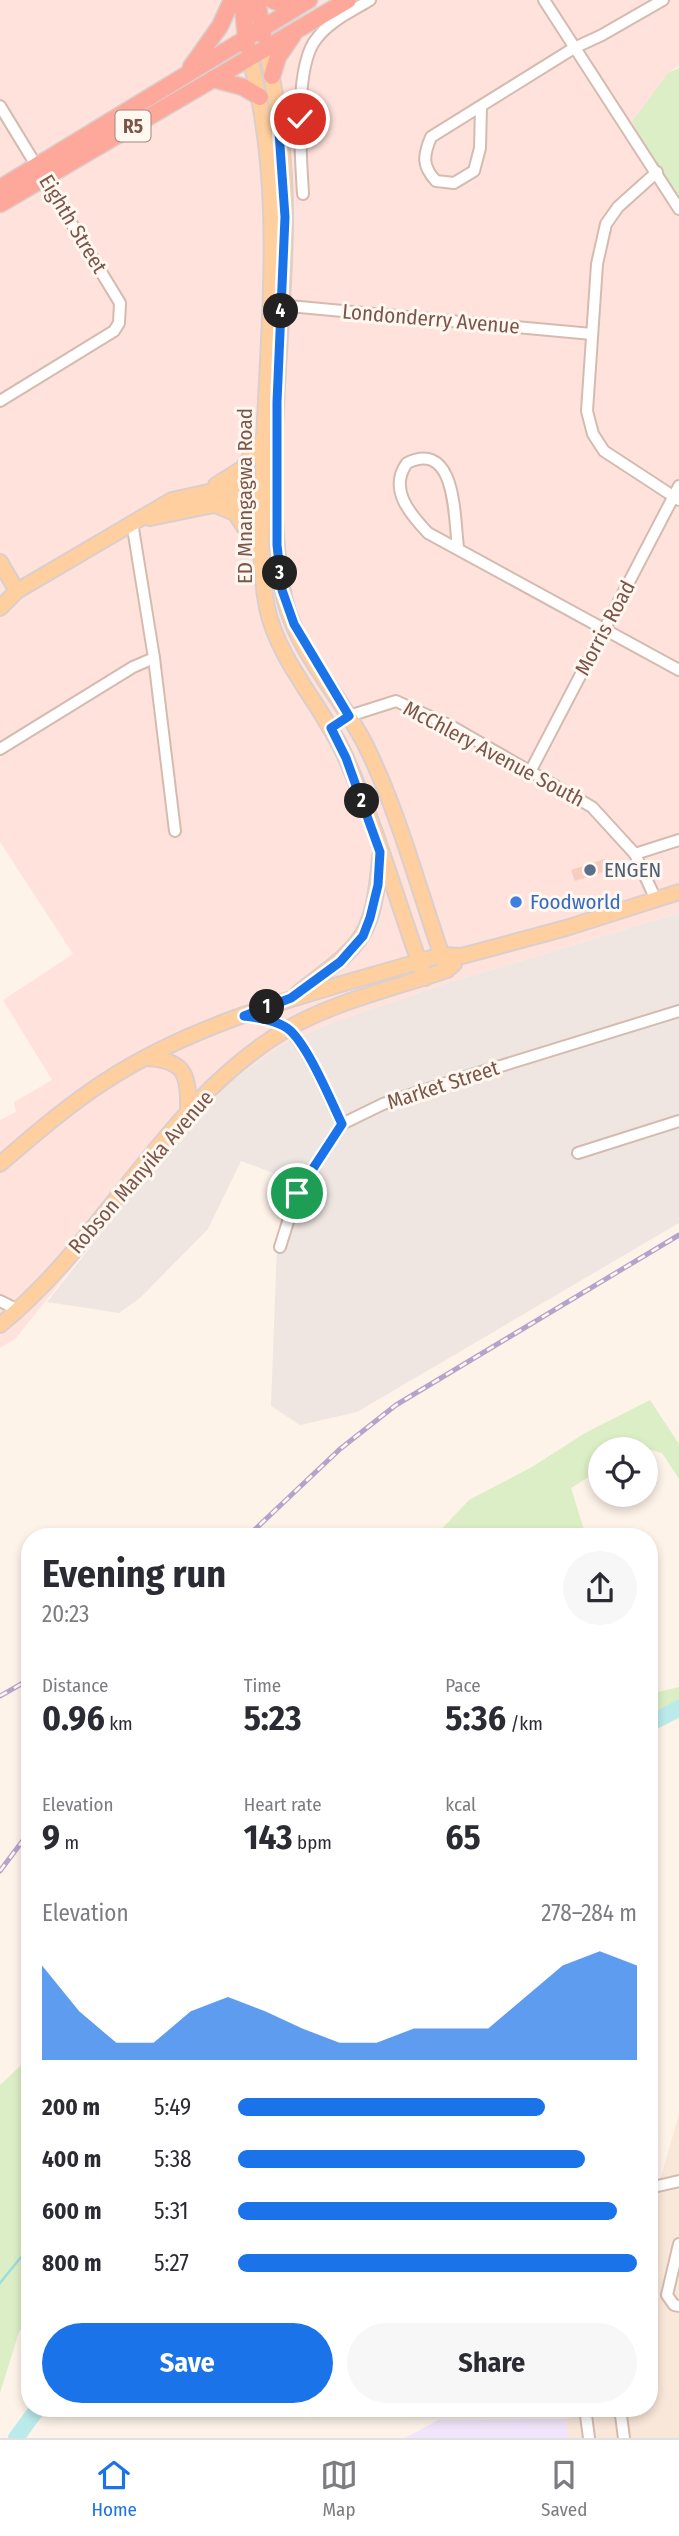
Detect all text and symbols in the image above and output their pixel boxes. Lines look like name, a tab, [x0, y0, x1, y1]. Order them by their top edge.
pin	[270, 89, 330, 149]
icon: check	[281, 100, 319, 138]
road number: R5	[116, 110, 150, 142]
street label: Eighth Street	[33, 170, 113, 278]
pin: 4	[264, 294, 298, 328]
street label: Londonderry Avenue	[341, 298, 521, 340]
text: 4	[276, 299, 285, 322]
street label: ED Mnangagwa Road	[232, 408, 258, 584]
pin: 3	[262, 556, 298, 590]
text: 3	[275, 561, 284, 584]
street label: Morris Road	[569, 576, 641, 680]
street label: McChlery Avenue South	[399, 695, 589, 813]
pin: 2	[344, 784, 380, 818]
text: 2	[357, 789, 366, 812]
place label: ENGEN	[604, 857, 661, 883]
marker: ENGEN	[582, 862, 598, 878]
place label: Foodworld	[530, 889, 621, 915]
marker: Foodworld	[508, 894, 524, 910]
pin: 1	[250, 990, 284, 1024]
text: 1	[262, 995, 271, 1018]
street label: Market Street	[384, 1055, 502, 1115]
street label: Robson Manyika Avenue	[63, 1085, 219, 1259]
pin	[267, 1163, 327, 1223]
icon: arrive	[278, 1174, 316, 1212]
map controls	[588, 1437, 658, 1507]
button: locate	[588, 1437, 658, 1507]
text: Evening run	[42, 1551, 226, 1597]
button: share	[563, 1551, 637, 1625]
text: 20:23	[42, 1600, 89, 1628]
text: Distance	[42, 1674, 109, 1697]
text: Time	[244, 1674, 281, 1697]
text: Pace	[445, 1674, 481, 1697]
text: 0.96	[42, 1697, 105, 1739]
text: 5:23	[244, 1697, 302, 1739]
text: 5:36	[445, 1697, 506, 1739]
text: km	[105, 1712, 133, 1735]
text: /km	[506, 1712, 543, 1735]
text: Elevation	[42, 1793, 114, 1816]
text: Heart rate	[244, 1793, 322, 1816]
text: kcal	[445, 1793, 476, 1816]
text: 9	[42, 1816, 60, 1858]
text: 143	[244, 1816, 293, 1858]
text: 65	[445, 1816, 481, 1858]
text: m	[60, 1831, 79, 1854]
text: bpm	[293, 1831, 332, 1854]
text: Elevation	[42, 1899, 129, 1927]
text: 278–284 m	[541, 1899, 637, 1927]
text: 200 m	[42, 2093, 100, 2121]
text: 5:49	[154, 2093, 191, 2121]
text: 400 m	[42, 2145, 101, 2173]
text: 5:38	[154, 2145, 192, 2173]
text: 600 m	[42, 2197, 101, 2225]
text: 5:31	[154, 2197, 188, 2225]
text: 800 m	[42, 2249, 102, 2277]
text: 5:27	[154, 2249, 189, 2277]
button: Save	[42, 2323, 333, 2403]
button: Share	[347, 2323, 637, 2403]
tab: Home	[92, 2456, 137, 2521]
tab: Map	[320, 2456, 358, 2521]
tab: Saved	[541, 2456, 587, 2521]

